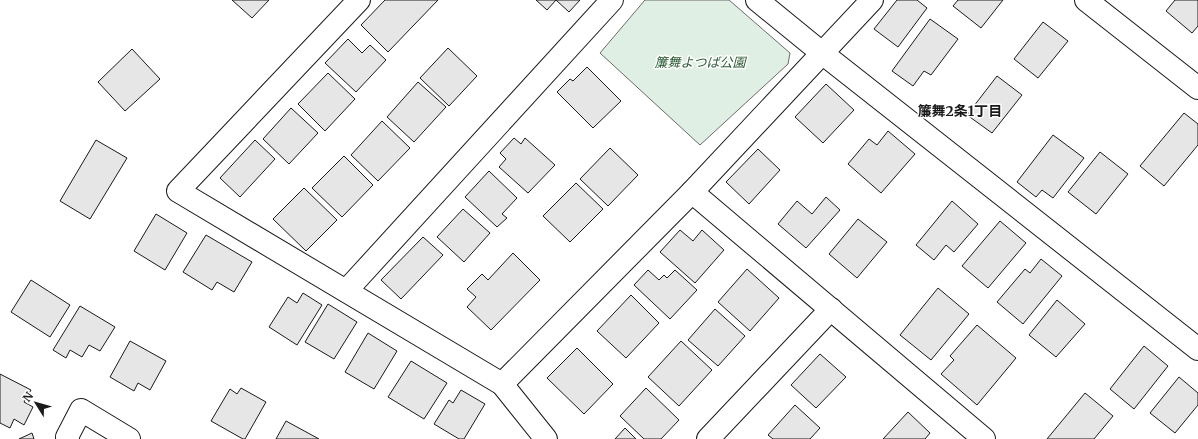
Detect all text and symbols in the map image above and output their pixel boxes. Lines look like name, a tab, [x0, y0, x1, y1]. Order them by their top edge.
park label: 簾舞よつば公園	[654, 54, 747, 71]
district label: 簾舞2条1丁目	[918, 102, 1002, 120]
north arrow	[16, 383, 56, 423]
text: N	[20, 389, 36, 405]

